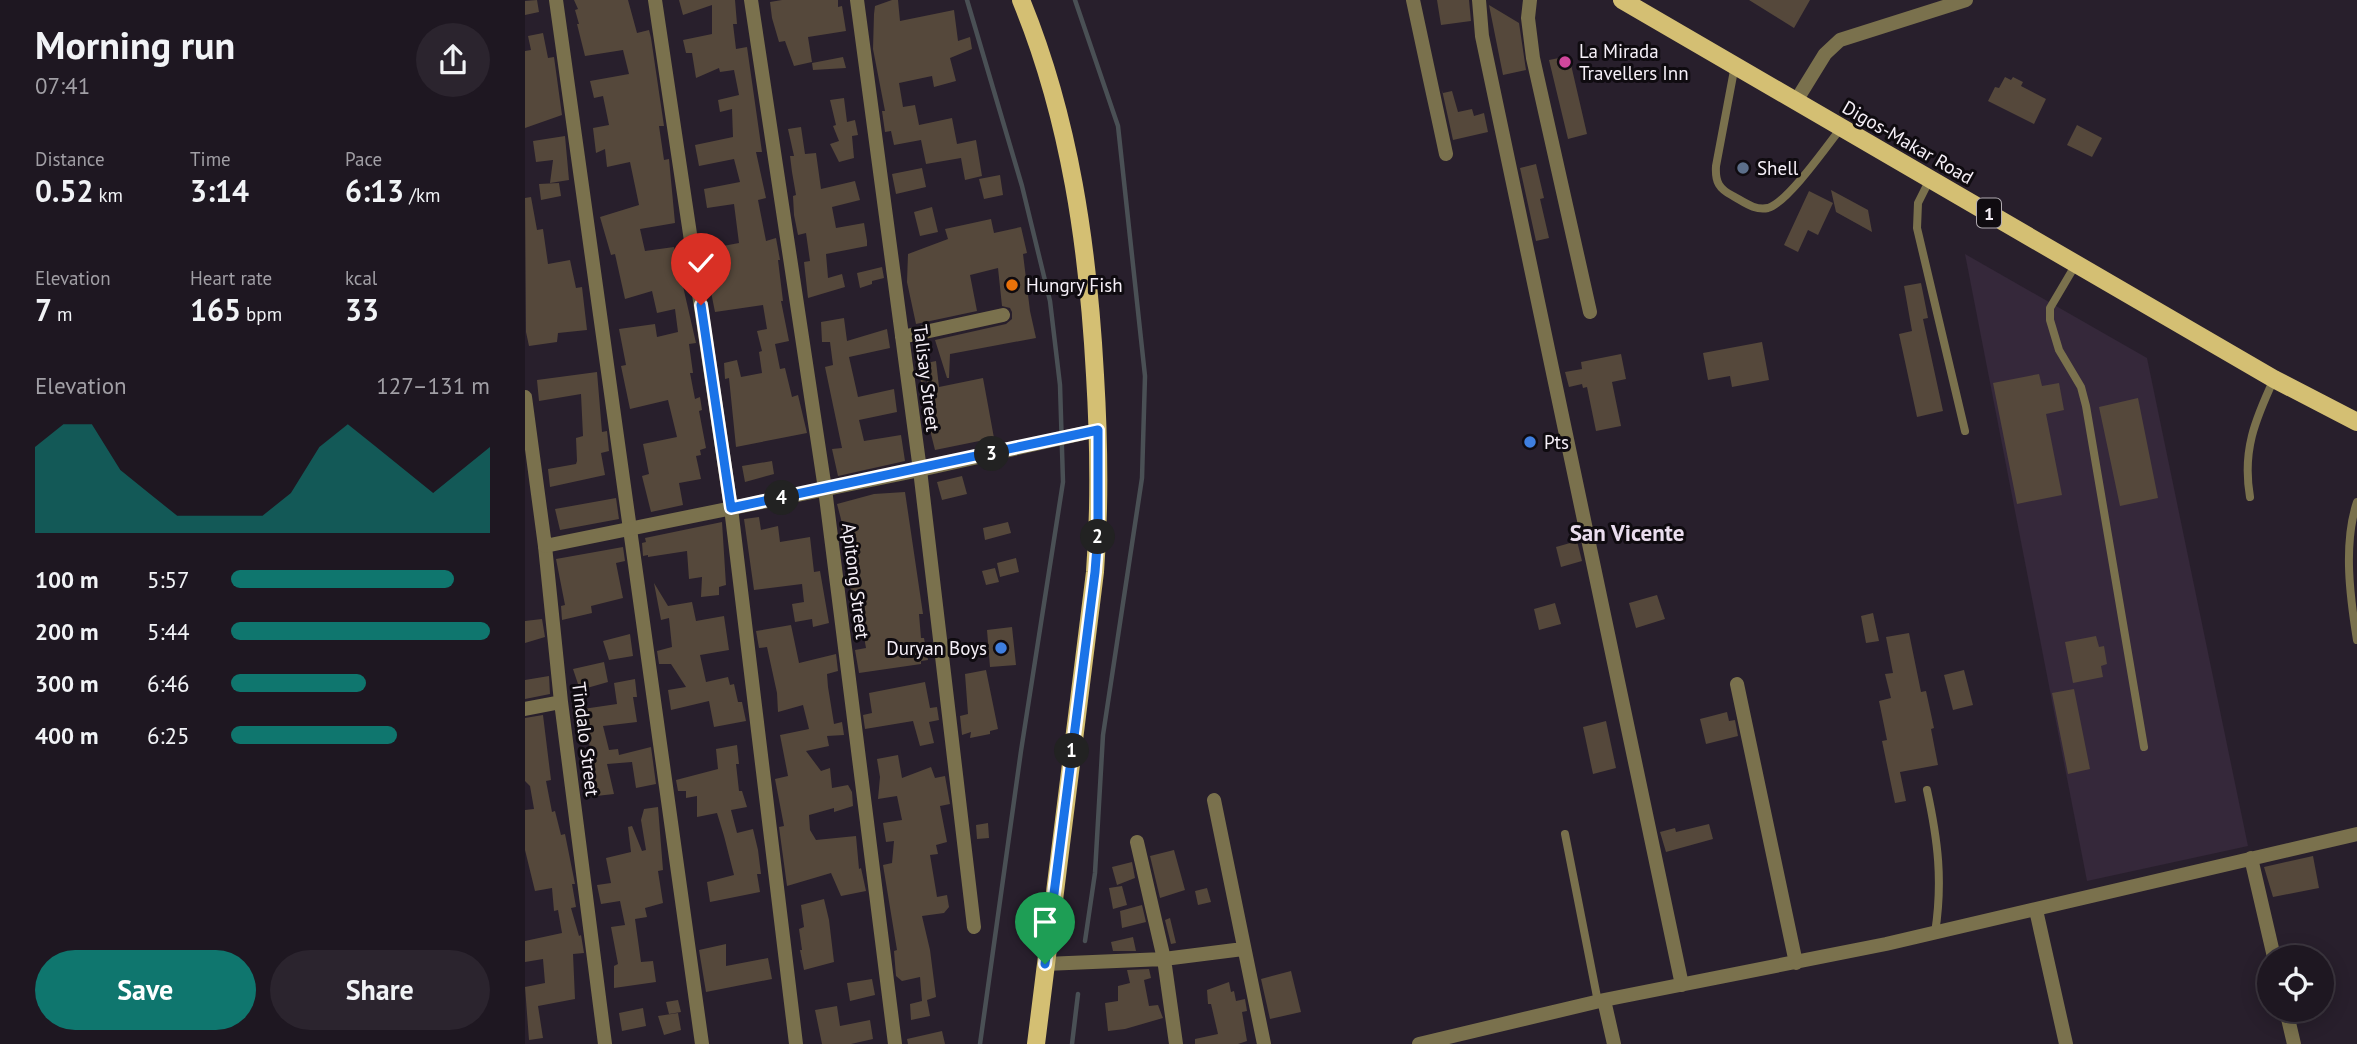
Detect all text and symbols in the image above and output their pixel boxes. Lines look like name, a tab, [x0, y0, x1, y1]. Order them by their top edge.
text: Morning run	[35, 20, 235, 69]
button: share	[416, 23, 490, 97]
place label: La Mirada Travellers Inn	[1579, 39, 1689, 85]
marker: La Mirada Travellers Inn	[1557, 54, 1573, 70]
text: 07:41	[35, 71, 90, 100]
street label: Digos-Makar Road	[1838, 95, 1978, 189]
text: Distance	[35, 147, 105, 171]
text: Time	[190, 147, 231, 171]
text: Pace	[345, 147, 382, 171]
place label: Shell	[1757, 156, 1799, 180]
marker: Shell	[1735, 160, 1751, 176]
text: 0.52	[35, 171, 93, 210]
text: 3:14	[190, 171, 249, 210]
text: 6:13	[345, 171, 404, 210]
text: km	[93, 183, 123, 207]
text: /km	[404, 183, 440, 207]
road number: 1	[1977, 198, 2001, 228]
pin	[671, 233, 731, 305]
icon: check	[682, 244, 720, 282]
text: Elevation	[35, 266, 111, 290]
text: Heart rate	[190, 266, 272, 290]
text: kcal	[345, 266, 377, 290]
place label: Hungry Fish	[1026, 273, 1123, 297]
marker: Hungry Fish	[1004, 277, 1020, 293]
text: 7	[35, 290, 52, 329]
text: 165	[190, 290, 241, 329]
text: 33	[345, 290, 379, 329]
text: m	[52, 302, 73, 326]
text: bpm	[241, 302, 282, 326]
street label: Talisay Street	[909, 323, 946, 434]
text: Elevation	[35, 371, 127, 400]
text: 127–131 m	[376, 371, 490, 400]
place label: Pts	[1544, 430, 1569, 454]
marker: Pts	[1522, 434, 1538, 450]
pin: 3	[974, 436, 1009, 472]
text: 3	[986, 441, 997, 465]
pin: 4	[765, 480, 799, 516]
text: 4	[776, 485, 787, 509]
district label: San Vicente	[1570, 518, 1684, 547]
pin: 2	[1081, 520, 1115, 554]
street label: Apitong Street	[837, 521, 875, 641]
text: 2	[1092, 524, 1103, 548]
text: 100 m	[35, 565, 98, 594]
text: 5:57	[147, 565, 190, 594]
text: 200 m	[35, 617, 98, 646]
text: 5:44	[147, 617, 190, 646]
place label: Duryan Boys	[886, 636, 987, 660]
marker: Duryan Boys	[993, 640, 1009, 656]
text: 300 m	[35, 669, 98, 698]
text: 6:46	[147, 669, 190, 698]
street label: Tindalo Street	[567, 680, 605, 798]
text: 400 m	[35, 721, 98, 750]
text: 6:25	[147, 721, 190, 750]
pin: 1	[1055, 734, 1089, 768]
text: 1	[1066, 738, 1077, 762]
pin	[1015, 892, 1075, 964]
icon: arrive	[1026, 903, 1064, 941]
map controls	[2257, 945, 2334, 1022]
button: locate	[2257, 945, 2334, 1022]
button: Save	[35, 950, 256, 1030]
button: Share	[270, 950, 490, 1030]

